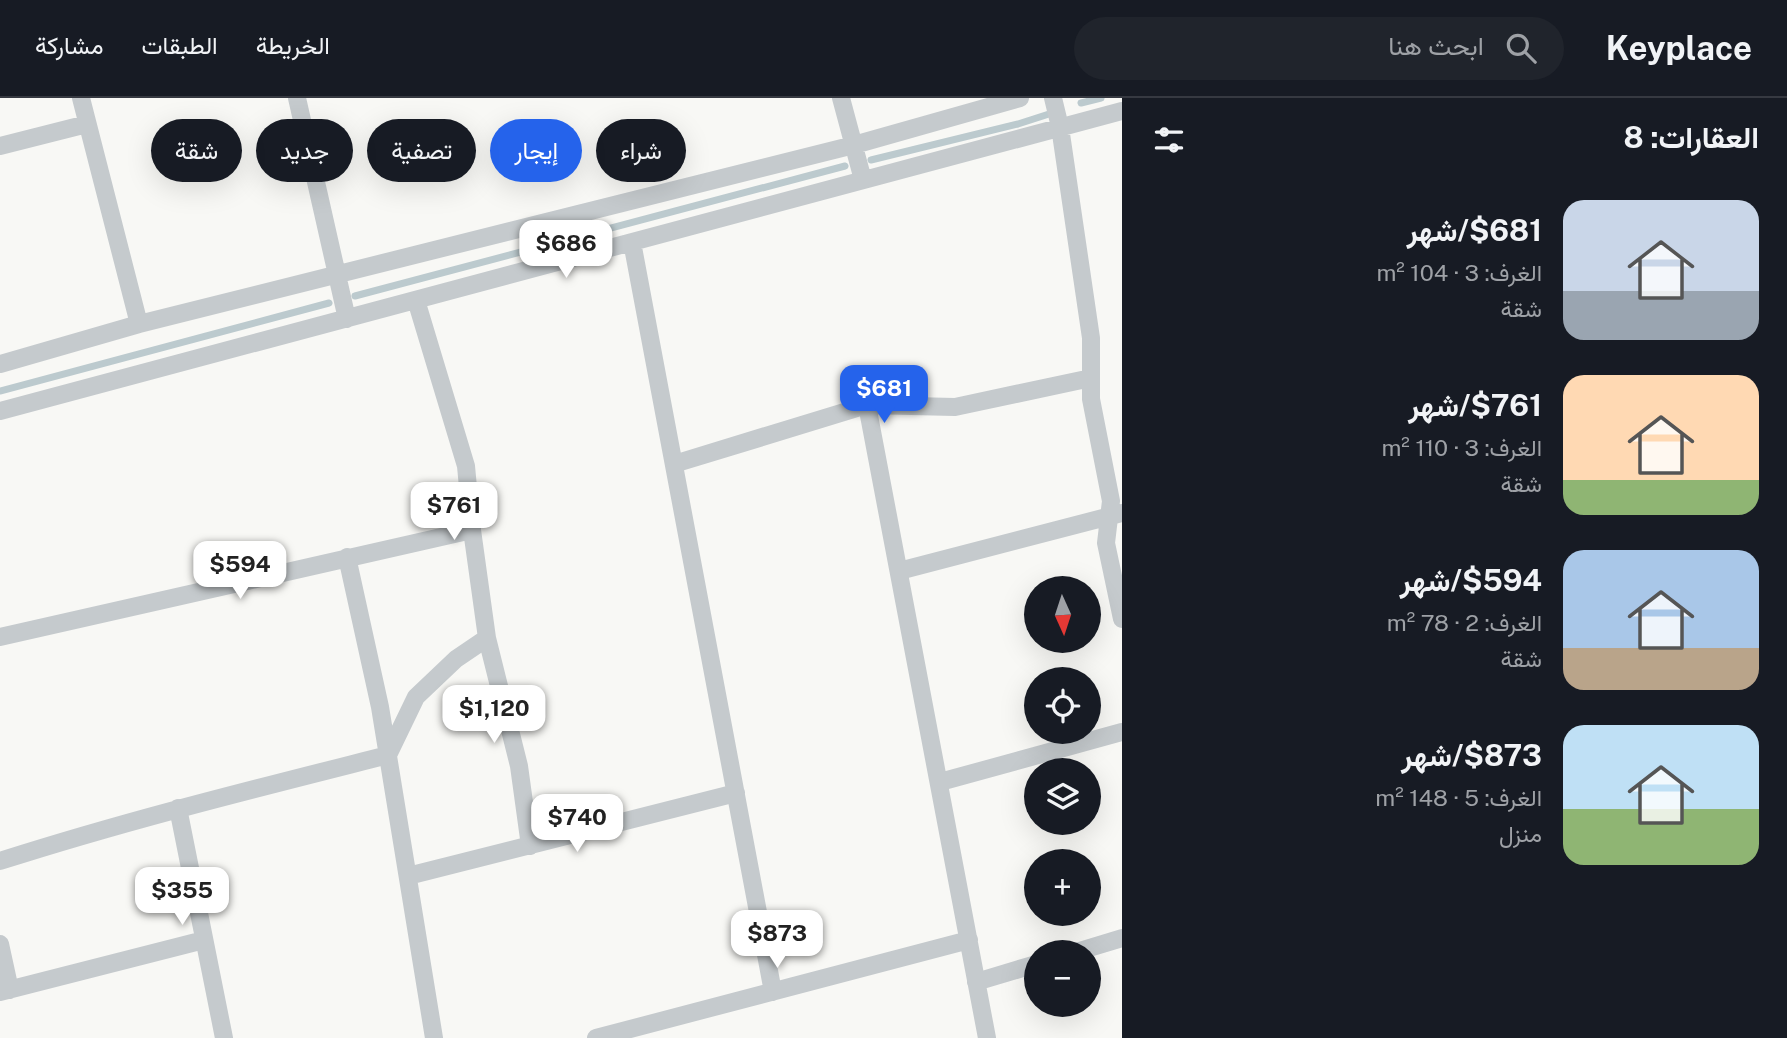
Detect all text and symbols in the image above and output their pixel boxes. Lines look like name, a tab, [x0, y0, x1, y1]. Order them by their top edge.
search box	[1074, 17, 1564, 80]
icon: search	[1502, 29, 1540, 67]
text: Keyplace	[1606, 29, 1752, 67]
text: ابحث هنا	[1388, 30, 1484, 61]
text: مشاركة	[35, 31, 103, 59]
text: الطبقات	[141, 31, 218, 59]
text: الخريطة	[256, 31, 330, 59]
chip: شقة	[151, 119, 242, 182]
chip: جديد	[256, 119, 353, 182]
chip: تصفية	[367, 119, 476, 182]
chip: إيجار	[490, 119, 582, 182]
chip: شراء	[596, 119, 686, 182]
text: العقارات: 8	[1624, 119, 1759, 155]
icon: filters	[1150, 121, 1188, 159]
text: $681/شهر	[1407, 212, 1542, 248]
pin: $686	[525, 220, 607, 280]
icon: home	[1619, 228, 1703, 312]
text: $686	[535, 229, 597, 256]
text: الغرف: 3 · 104 m²	[1376, 259, 1542, 286]
text: شقة	[1500, 295, 1542, 322]
pin: $681	[843, 366, 925, 425]
text: $681	[856, 374, 912, 401]
text: $761/شهر	[1408, 387, 1542, 423]
icon: home	[1619, 403, 1703, 487]
text: الغرف: 3 · 110 m²	[1381, 434, 1542, 461]
text: شقة	[1500, 470, 1542, 497]
pin: $761	[413, 482, 495, 542]
text: $761	[427, 491, 481, 518]
pin: $594	[199, 542, 281, 601]
text: $594	[209, 550, 271, 577]
text: $594/شهر	[1400, 562, 1542, 598]
north arrow	[1024, 576, 1101, 653]
map controls	[1024, 576, 1101, 1017]
icon: home	[1619, 578, 1703, 662]
text: الغرف: 2 · 78 m²	[1387, 609, 1542, 636]
text: شقة	[1500, 645, 1542, 672]
button: locate	[1024, 667, 1101, 744]
pin: $1,120	[437, 686, 551, 745]
text: $1,120	[458, 694, 530, 721]
text: $873/شهر	[1401, 737, 1542, 773]
icon: home	[1619, 753, 1703, 837]
button: layers	[1024, 758, 1101, 835]
text: الغرف: 5 · 148 m²	[1375, 784, 1542, 811]
pin: $740	[536, 794, 618, 854]
text: $740	[547, 803, 607, 830]
text: منزل	[1499, 820, 1542, 847]
button: +	[1024, 849, 1101, 926]
pin: $355	[141, 868, 223, 927]
text: $355	[151, 876, 213, 903]
pin: $873	[736, 910, 818, 970]
text: $873	[747, 919, 807, 946]
button: −	[1024, 940, 1101, 1017]

